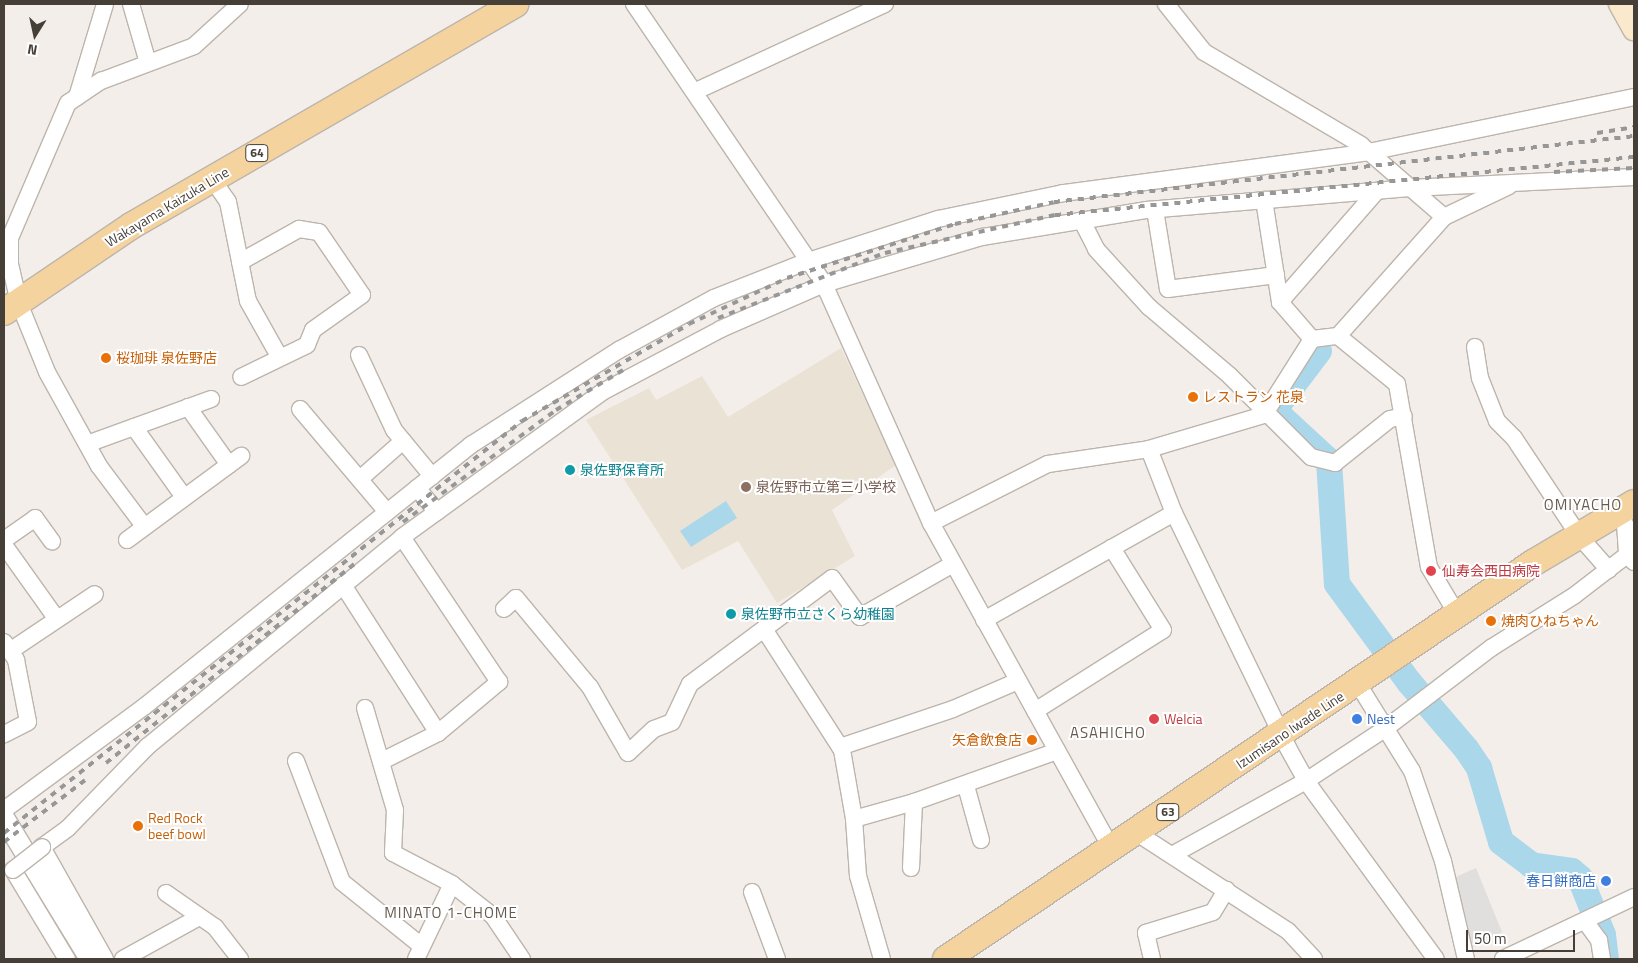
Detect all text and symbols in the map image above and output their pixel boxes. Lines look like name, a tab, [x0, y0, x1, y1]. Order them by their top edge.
north arrow	[10, 10, 60, 60]
text: N	[26, 39, 39, 61]
road number: 64	[244, 144, 270, 162]
street label: Wakayama Kaizuka Line	[102, 163, 232, 251]
place label: 桜珈琲 泉佐野店	[116, 350, 217, 366]
marker: 桜珈琲 泉佐野店	[100, 352, 112, 364]
place label: レストラン 花泉	[1203, 389, 1304, 405]
marker: レストラン 花泉	[1187, 391, 1199, 403]
place label: 泉佐野保育所	[580, 462, 664, 478]
marker: 泉佐野保育所	[564, 464, 576, 476]
place label: 泉佐野市立第三小学校	[756, 479, 896, 495]
marker: 泉佐野市立第三小学校	[740, 481, 752, 493]
district label: OMIYACHO	[1543, 496, 1623, 514]
place label: 仙寿会西田病院	[1442, 563, 1540, 579]
marker: 仙寿会西田病院	[1424, 564, 1438, 578]
place label: 泉佐野市立さくら幼稚園	[741, 606, 895, 622]
marker: 泉佐野市立さくら幼稚園	[725, 608, 737, 620]
place label: 焼肉ひねちゃん	[1501, 613, 1599, 629]
marker: 焼肉ひねちゃん	[1485, 615, 1497, 627]
street label: Izumisano Iwade Line	[1233, 688, 1347, 772]
place label: Welcia	[1164, 711, 1203, 727]
place label: Nest	[1367, 711, 1395, 727]
marker: Welcia	[1148, 713, 1160, 725]
marker: Nest	[1351, 713, 1363, 725]
district label: ASAHICHO	[1069, 724, 1147, 742]
place label: 矢倉飲食店	[952, 732, 1022, 748]
marker: 矢倉飲食店	[1026, 734, 1038, 746]
road number: 63	[1156, 802, 1180, 822]
place label: Red Rock beef bowl	[148, 810, 206, 842]
marker: Red Rock beef bowl	[132, 820, 144, 832]
place label: 春日餅商店	[1526, 873, 1596, 889]
marker: 春日餅商店	[1600, 875, 1612, 887]
district label: MINATO 1-CHOME	[382, 904, 520, 922]
scale bar	[1468, 920, 1577, 952]
text: 50 m	[1474, 927, 1507, 950]

